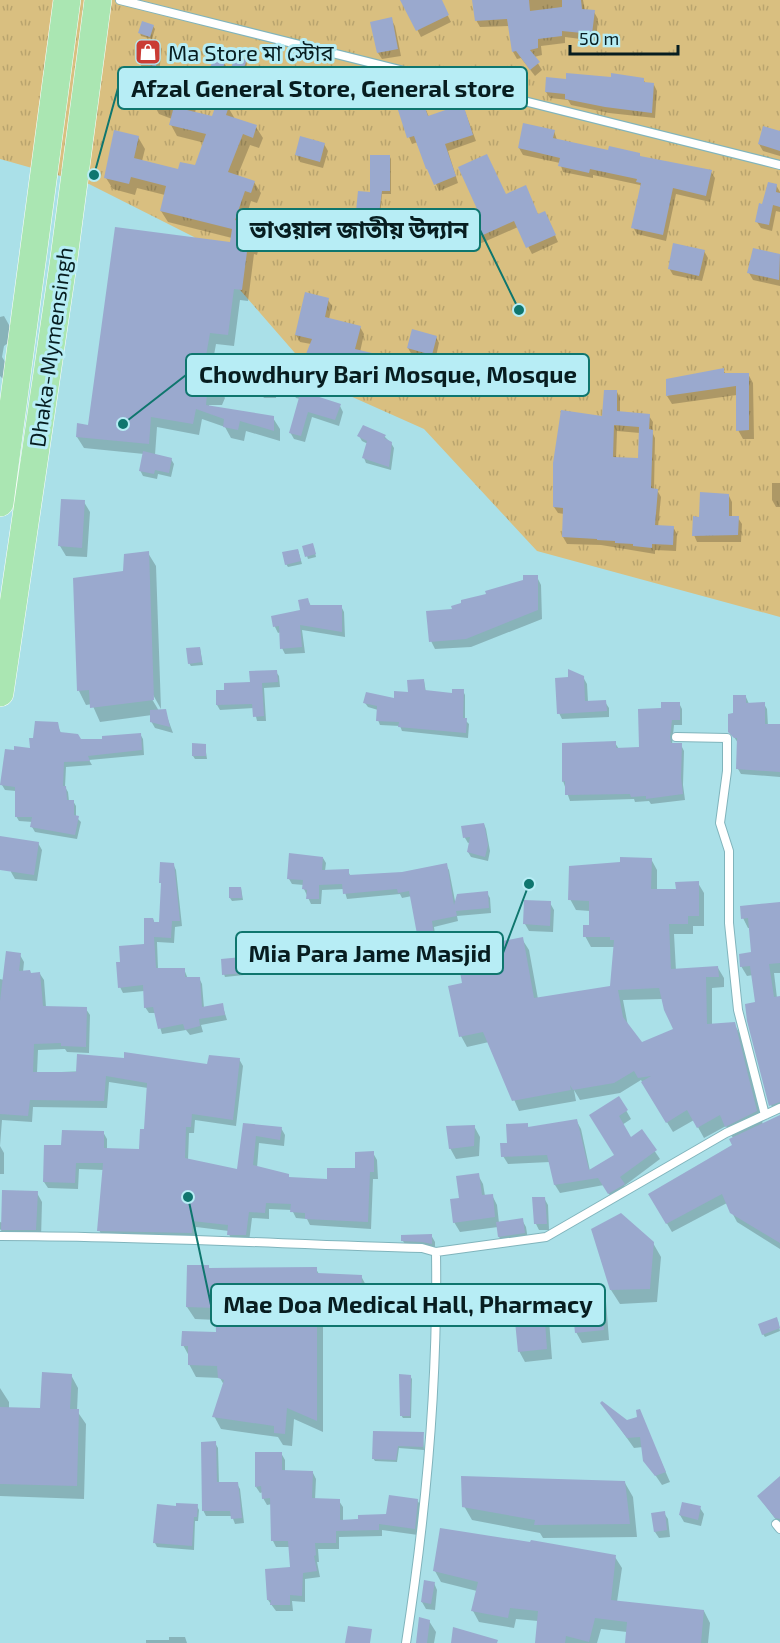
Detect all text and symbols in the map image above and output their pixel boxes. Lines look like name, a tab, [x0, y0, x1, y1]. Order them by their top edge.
scale bar	[570, 18, 678, 56]
text: 50 m	[579, 27, 619, 49]
shop icon: Ma Store মা স্টোর	[133, 37, 163, 67]
place label: Ma Store মা স্টোর	[168, 39, 335, 65]
callout: Afzal General Store, General store	[118, 67, 527, 109]
text: Afzal General Store, General store	[131, 73, 515, 102]
callout: ভাওয়াল জাতীয় উদ্যান	[237, 209, 480, 251]
text: ভাওয়াল জাতীয় উদ্যান	[249, 214, 469, 243]
street label: Dhaka-Mymensingh	[23, 245, 77, 449]
callout: Chowdhury Bari Mosque, Mosque	[186, 354, 589, 396]
text: Chowdhury Bari Mosque, Mosque	[199, 359, 577, 388]
callout: Mia Para Jame Masjid	[236, 932, 503, 974]
text: Mia Para Jame Masjid	[249, 938, 491, 967]
callout: Mae Doa Medical Hall, Pharmacy	[211, 1284, 605, 1326]
text: Mae Doa Medical Hall, Pharmacy	[223, 1289, 593, 1318]

